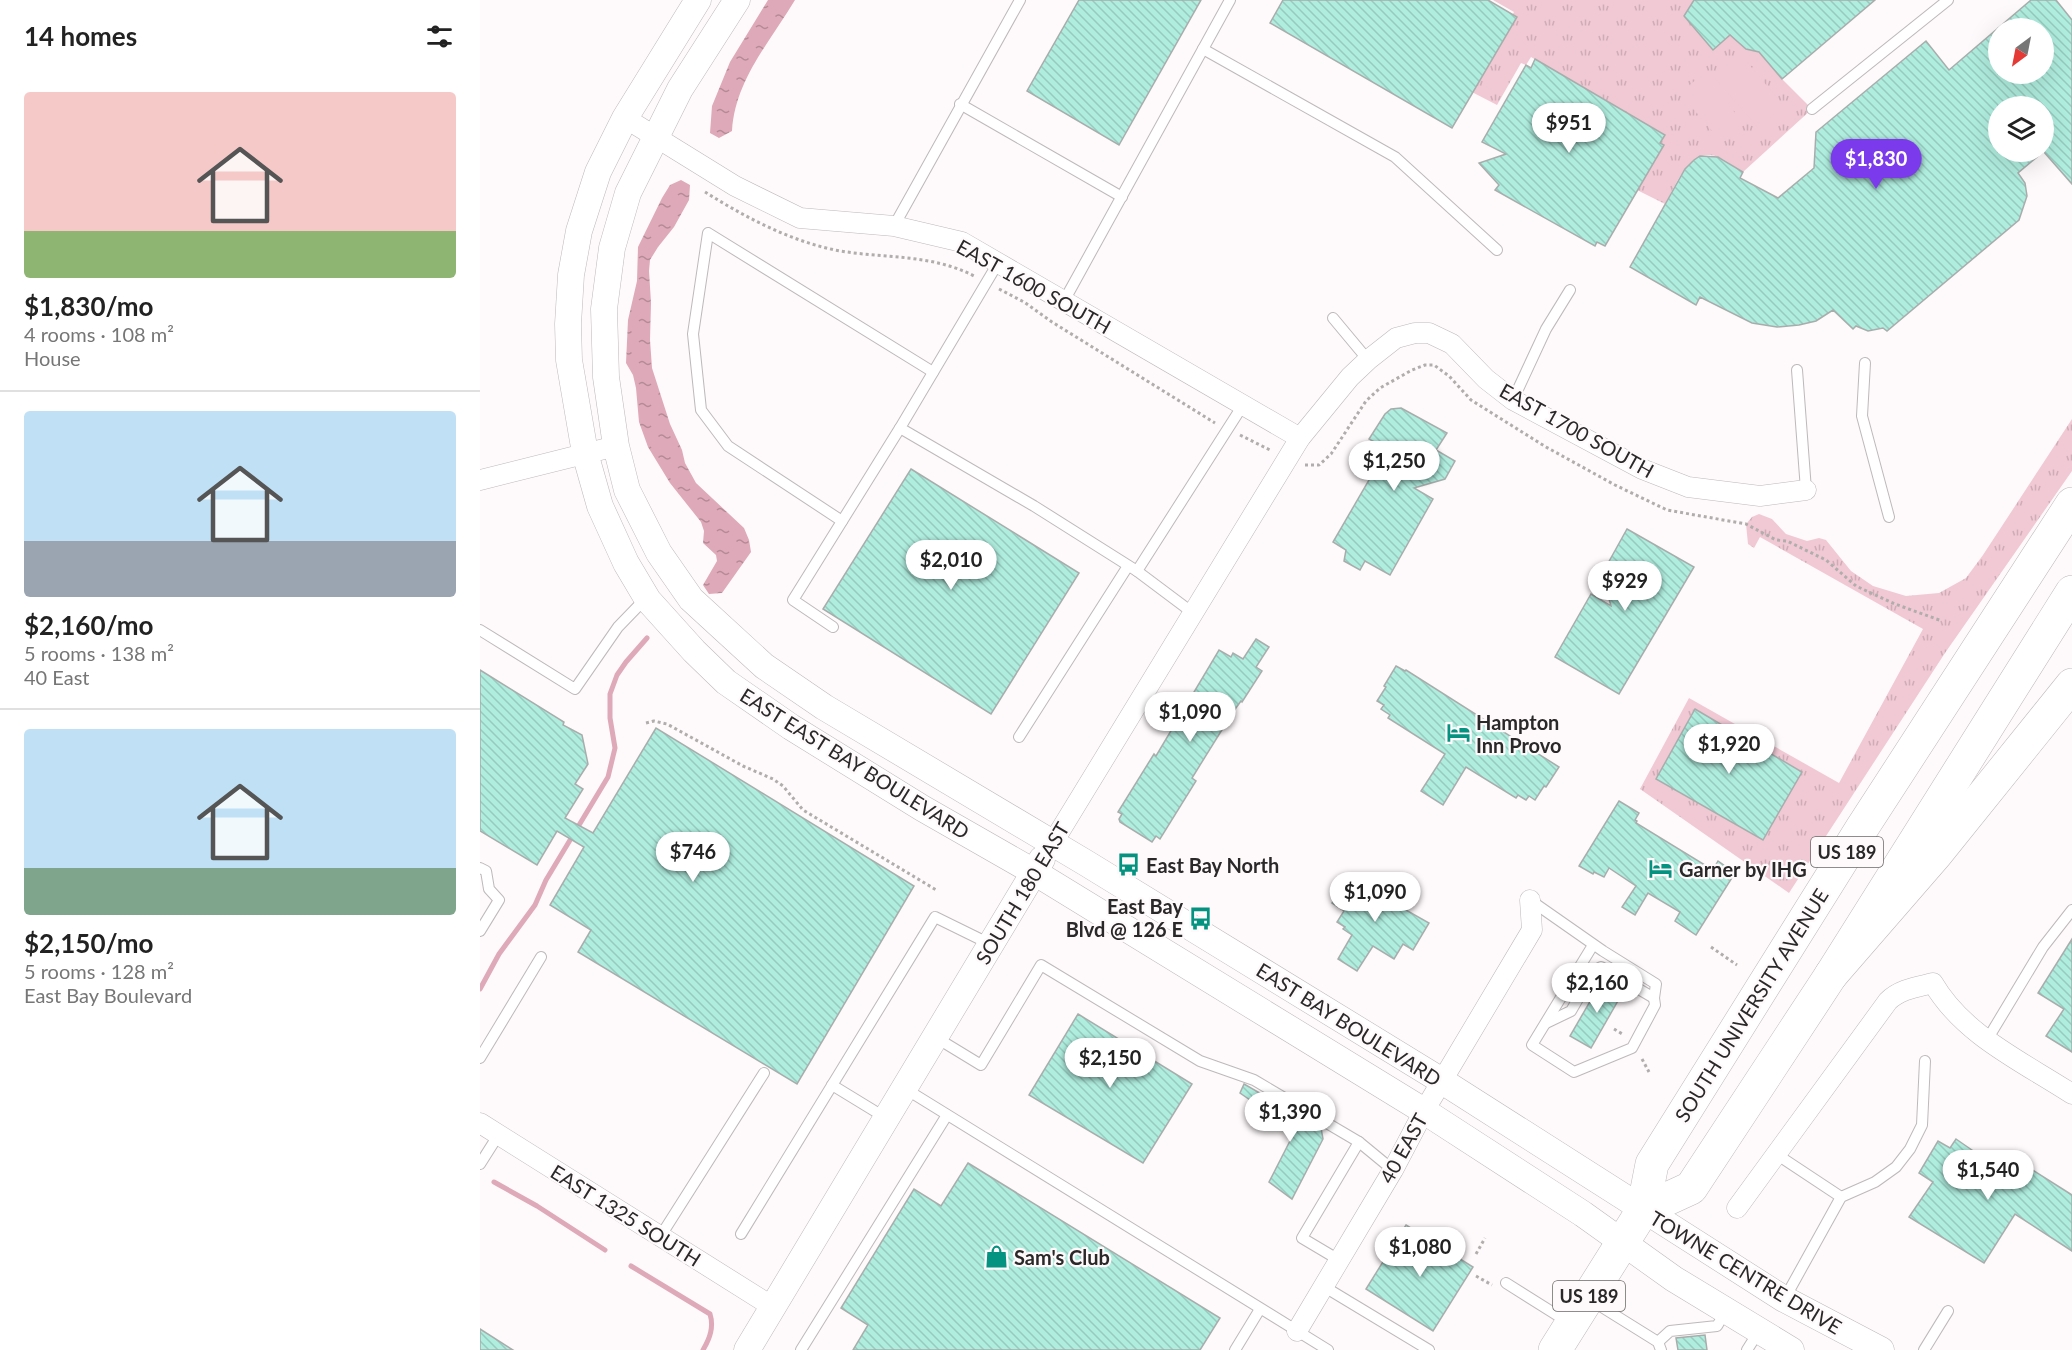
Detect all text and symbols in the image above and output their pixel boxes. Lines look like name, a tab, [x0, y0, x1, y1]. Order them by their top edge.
north arrow	[1988, 18, 2054, 84]
map controls	[1988, 18, 2054, 162]
text: 14 homes	[24, 20, 137, 52]
icon: filters	[423, 20, 456, 53]
button: layers	[1988, 96, 2054, 162]
pin: $951	[1533, 103, 1605, 154]
text: $951	[1546, 110, 1592, 134]
icon: home	[186, 131, 294, 239]
pin: $1,830	[1827, 139, 1925, 190]
text: $1,830	[1845, 146, 1907, 170]
street label: EAST 1600 SOUTH	[953, 234, 1115, 338]
text: $1,830/mo	[24, 290, 154, 322]
text: 4 rooms · 108 m²	[24, 322, 174, 346]
text: House	[24, 346, 81, 370]
street label: EAST 1700 SOUTH	[1496, 378, 1658, 482]
pin: $1,250	[1345, 441, 1443, 492]
text: $1,250	[1363, 448, 1425, 472]
icon: home	[186, 450, 294, 558]
pin: $2,010	[902, 540, 1000, 591]
text: $2,010	[920, 547, 982, 571]
pin: $929	[1589, 561, 1661, 612]
text: $929	[1602, 568, 1648, 592]
text: $2,160/mo	[24, 609, 154, 641]
text: 5 rooms · 138 m²	[24, 641, 174, 665]
text: 40 East	[24, 665, 90, 689]
street label: EAST EAST BAY BOULEVARD	[736, 682, 974, 844]
pin: $1,090	[1141, 692, 1239, 743]
text: $1,090	[1159, 699, 1221, 723]
place label: Hampton Inn Provo	[1476, 710, 1562, 757]
hotel icon: Hampton Inn Provo	[1445, 720, 1471, 746]
pin: $1,920	[1680, 724, 1778, 775]
text: $1,920	[1698, 731, 1760, 755]
icon: home	[186, 768, 294, 876]
street label: SOUTH 180 EAST	[970, 817, 1074, 968]
pin: $746	[657, 832, 729, 883]
road number: US 189	[1811, 837, 1883, 867]
text: $746	[670, 839, 716, 863]
bus stop icon: East Bay North	[1115, 852, 1141, 878]
place label: East Bay North	[1146, 853, 1279, 877]
hotel icon: Garner by IHG	[1648, 856, 1674, 882]
place label: Garner by IHG	[1679, 857, 1807, 881]
pin: $1,090	[1326, 872, 1424, 923]
text: $1,090	[1344, 879, 1406, 903]
street label: SOUTH UNIVERSITY AVENUE	[1669, 884, 1833, 1126]
place label: East Bay Blvd @ 126 E	[1066, 894, 1183, 941]
bus stop icon: East Bay Blvd @ 126 E	[1188, 905, 1214, 931]
text: $2,150/mo	[24, 927, 154, 959]
street label: EAST BAY BOULEVARD	[1252, 957, 1446, 1091]
text: 5 rooms · 128 m²	[24, 959, 174, 983]
pin: $2,160	[1548, 963, 1646, 1014]
text: $2,160	[1566, 970, 1628, 994]
text: East Bay Boulevard	[24, 983, 192, 1007]
pin: $2,150	[1061, 1038, 1159, 1089]
text: $2,150	[1079, 1045, 1141, 1069]
pin: $1,390	[1241, 1092, 1339, 1143]
text: $1,390	[1259, 1099, 1321, 1123]
street label: 40 EAST	[1374, 1109, 1432, 1187]
pin: $1,540	[1939, 1150, 2037, 1201]
text: $1,540	[1957, 1157, 2019, 1181]
street label: EAST 1325 SOUTH	[547, 1159, 705, 1271]
street label: TOWNE CENTRE DRIVE	[1646, 1205, 1846, 1339]
pin: $1,080	[1371, 1227, 1469, 1278]
text: $1,080	[1389, 1234, 1451, 1258]
shop icon: Sam's Club	[983, 1244, 1009, 1270]
place label: Sam's Club	[1014, 1245, 1110, 1269]
road number: US 189	[1553, 1281, 1625, 1311]

